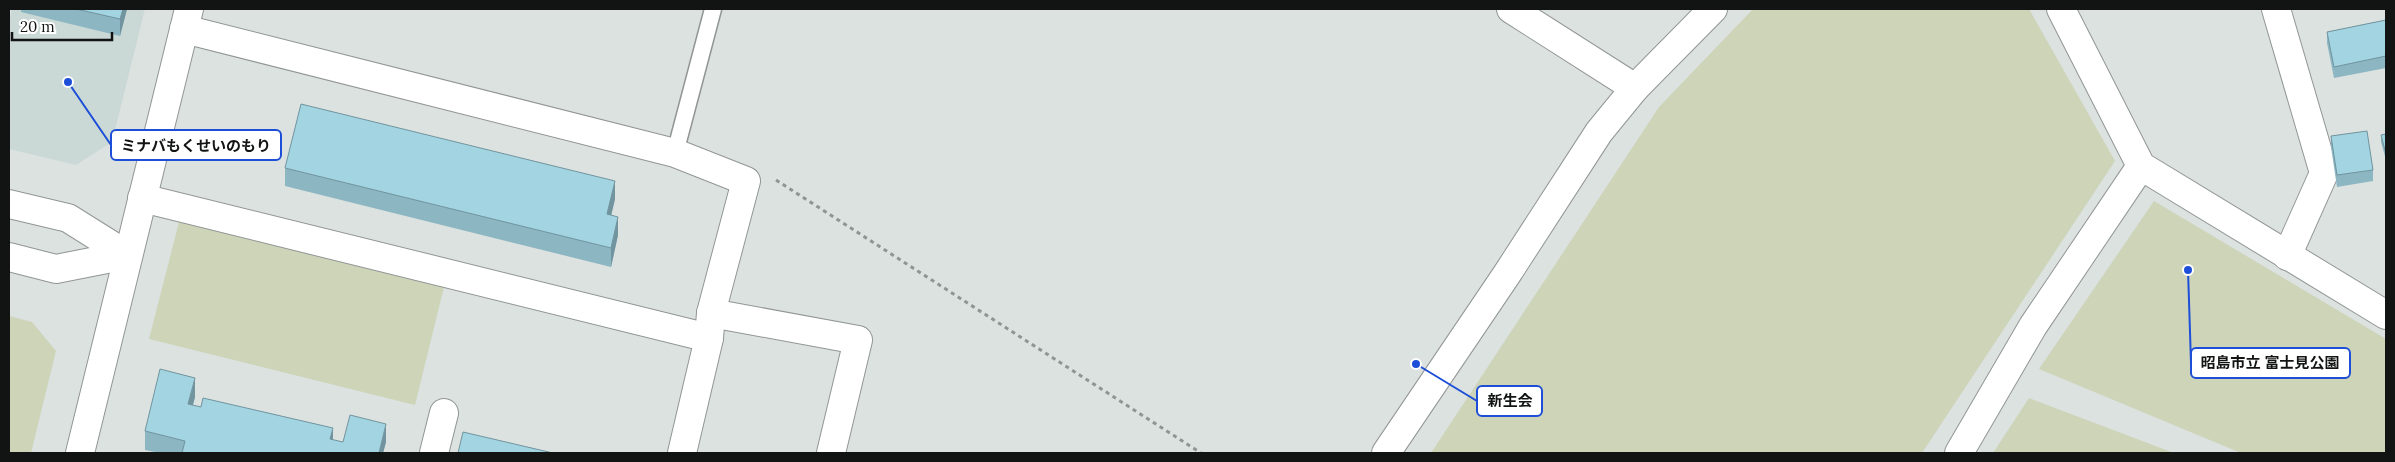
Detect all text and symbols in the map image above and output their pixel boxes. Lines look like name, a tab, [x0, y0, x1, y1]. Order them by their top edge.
scale bar	[12, 10, 112, 42]
text: 20 m	[20, 17, 55, 36]
callout: ミナバもくせいのもり	[111, 130, 281, 160]
text: ミナバもくせいのもり	[121, 136, 271, 155]
callout: 昭島市立 富士見公園	[2191, 348, 2350, 378]
text: 昭島市立 富士見公園	[2201, 353, 2339, 372]
callout: 新生会	[1477, 386, 1542, 416]
text: 新生会	[1487, 391, 1533, 410]

